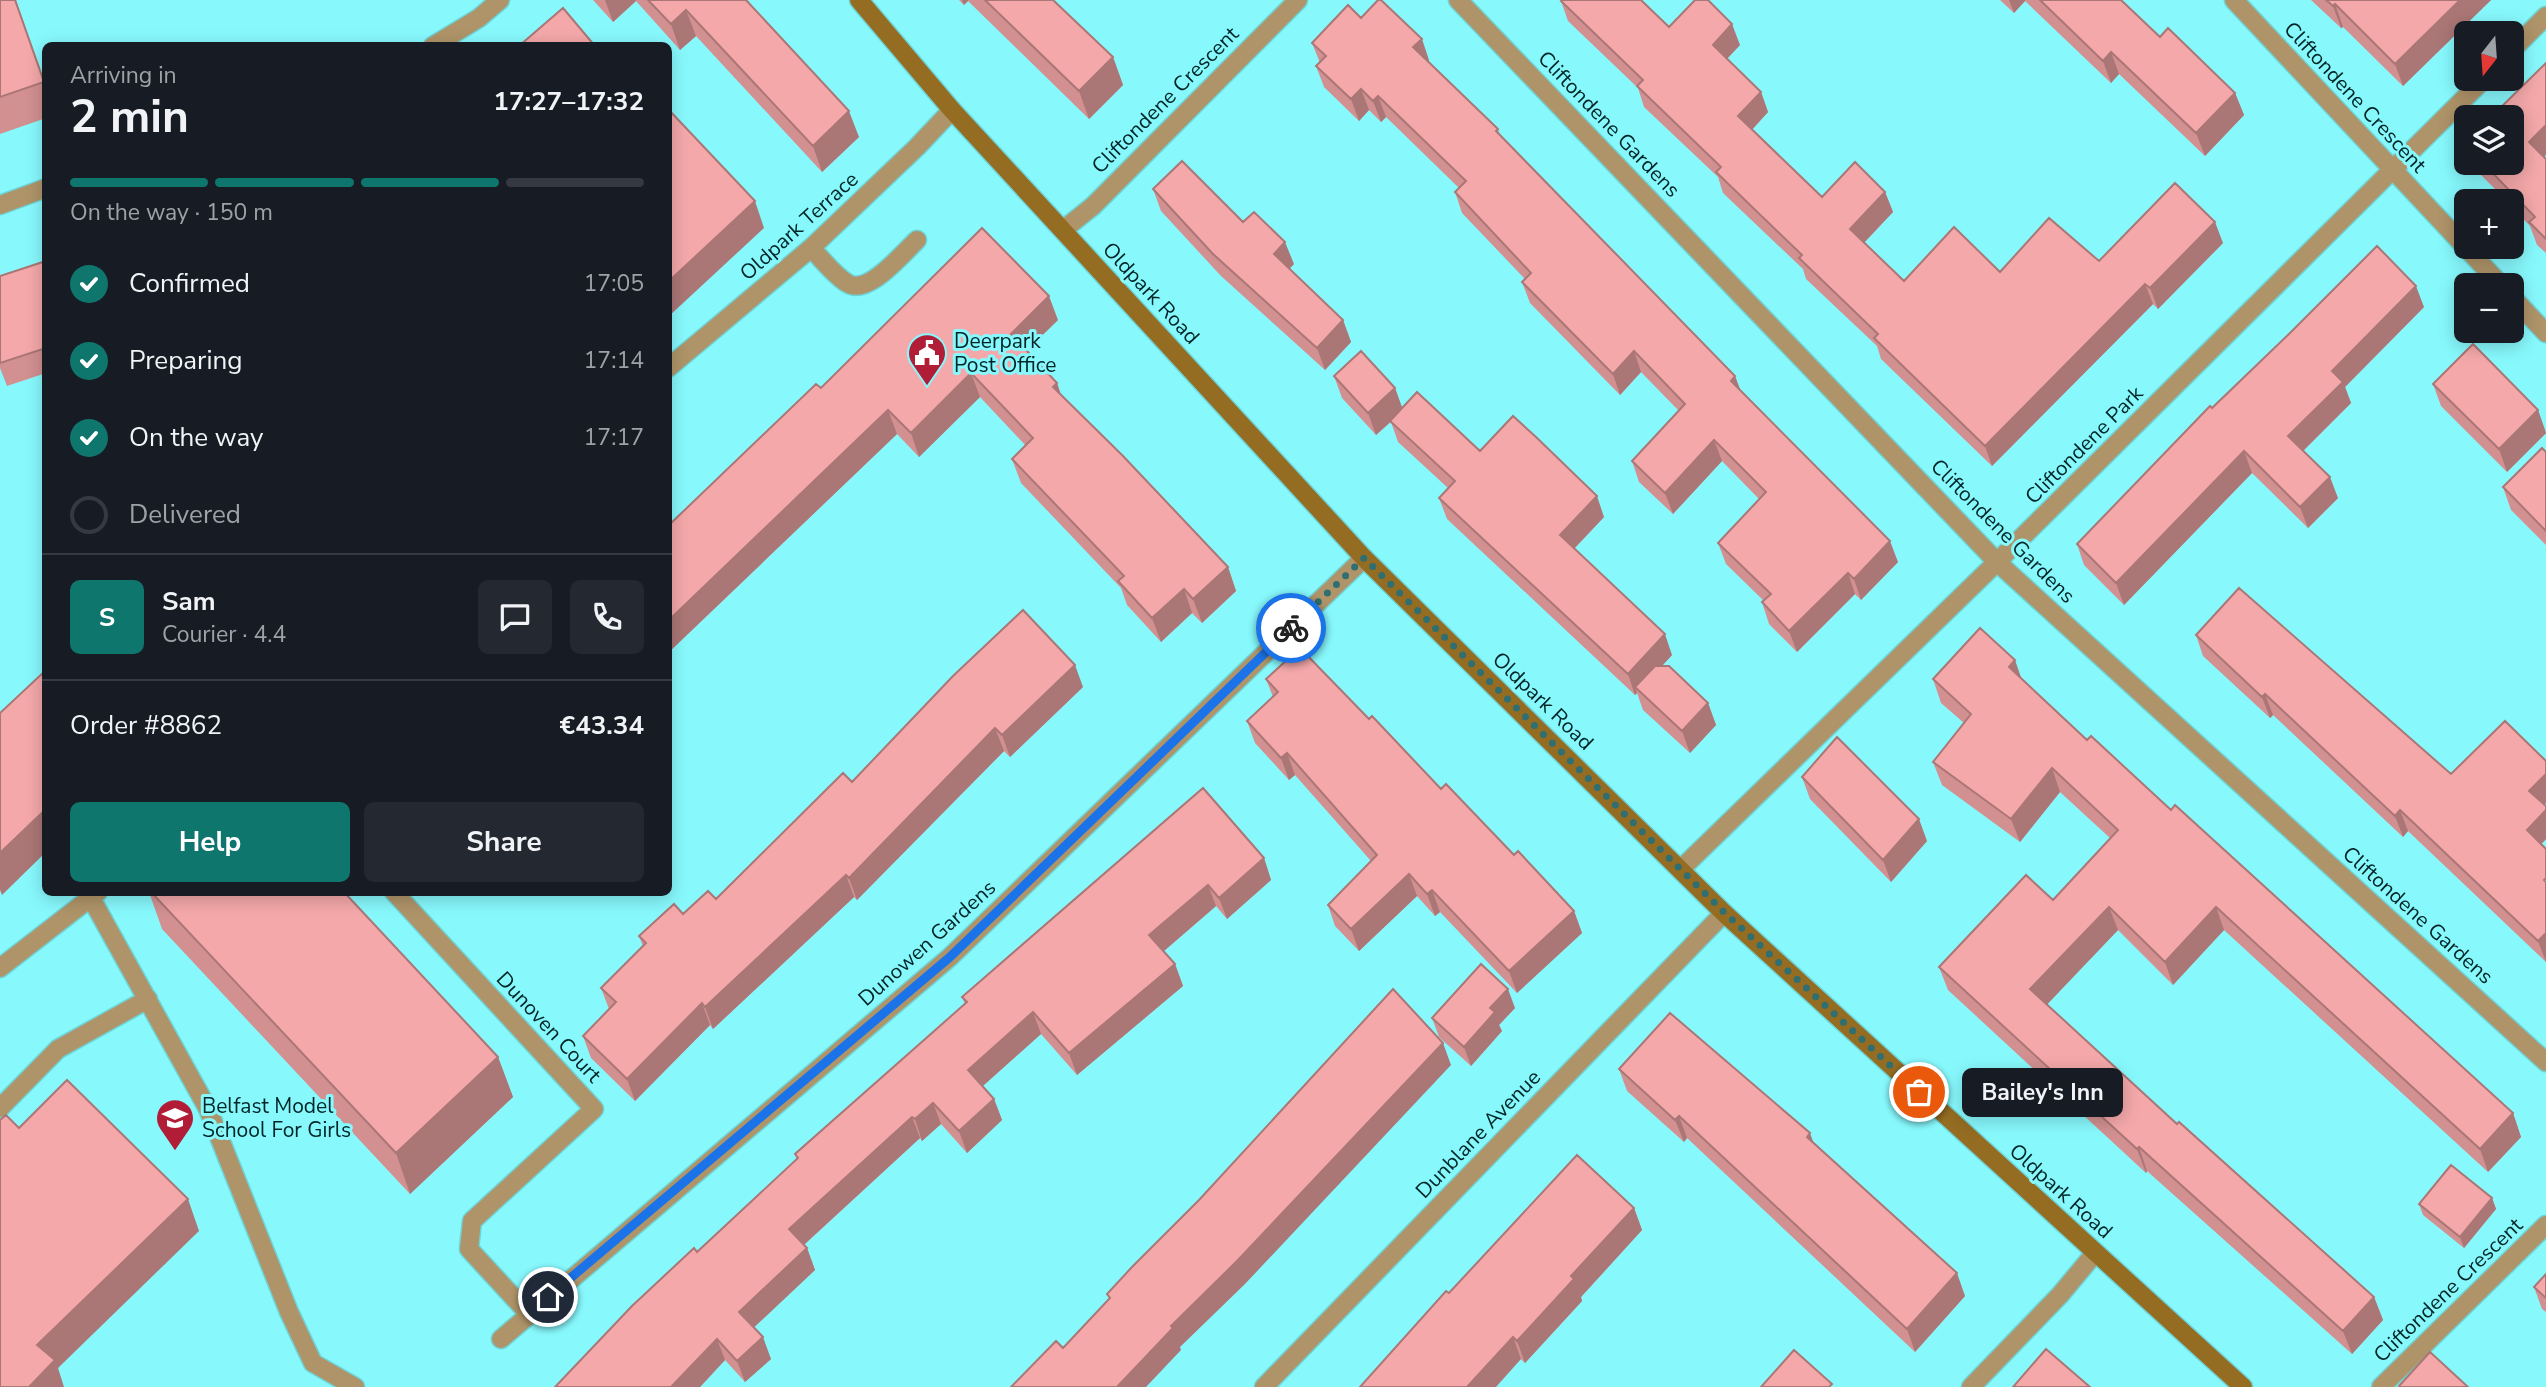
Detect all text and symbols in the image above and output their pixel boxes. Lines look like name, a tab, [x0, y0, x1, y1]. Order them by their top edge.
street label: Cliftondene Crescent	[2278, 15, 2433, 179]
street label: Cliftondene Crescent	[1085, 20, 1245, 180]
north arrow	[2454, 21, 2524, 91]
map controls	[2454, 21, 2524, 343]
street label: Cliftondene Gardens	[1532, 45, 1686, 203]
text: Arriving in	[70, 60, 177, 91]
text: 17:27–17:32	[493, 84, 644, 119]
text: 2 min	[70, 85, 189, 148]
button: layers	[2454, 105, 2524, 175]
street label: Oldpark Terrace	[734, 165, 864, 287]
button: +	[2454, 189, 2524, 259]
text: On the way · 150 m	[70, 197, 273, 228]
street label: Oldpark Road	[1096, 236, 1206, 350]
icon: check	[70, 265, 108, 303]
text: Confirmed	[129, 266, 250, 301]
text: 17:05	[584, 268, 644, 299]
button: −	[2454, 273, 2524, 343]
place label: Deerpark Post Office	[954, 327, 1056, 379]
public building icon: Deerpark Post Office	[906, 332, 948, 387]
icon: check	[70, 342, 108, 380]
text: Preparing	[129, 343, 242, 378]
text: 17:14	[584, 345, 644, 376]
street label: Cliftondene Park	[2019, 379, 2150, 510]
icon: check	[70, 419, 108, 457]
text: On the way	[129, 420, 263, 455]
text: 17:17	[584, 422, 644, 453]
street label: Cliftondene Gardens	[1925, 453, 2081, 609]
text: Delivered	[129, 497, 241, 532]
button: chat	[478, 580, 552, 654]
button: phone	[570, 580, 644, 654]
text: Sam	[162, 584, 215, 619]
courier	[1256, 593, 1326, 663]
text: S	[99, 600, 115, 635]
icon: bike	[1272, 609, 1310, 647]
text: Courier · 4.4	[162, 619, 286, 650]
street label: Oldpark Road	[1486, 646, 1600, 756]
text: Order #8862	[70, 708, 222, 743]
text: €43.34	[560, 708, 644, 743]
button: Help	[70, 802, 350, 882]
button: Share	[364, 802, 644, 882]
street label: Cliftondene Gardens	[2337, 840, 2499, 990]
street label: Dunowen Gardens	[852, 874, 1002, 1012]
street label: Dunoven Court	[490, 965, 608, 1089]
pin	[1889, 1062, 1949, 1122]
street label: Dunblane Avenue	[1409, 1064, 1547, 1204]
callout: Bailey's Inn	[1961, 1068, 2122, 1116]
icon: bag	[1900, 1073, 1938, 1111]
text: Bailey's Inn	[1981, 1077, 2104, 1108]
place label: Belfast Model School For Girls	[202, 1092, 351, 1144]
school or university icon: Belfast Model School For Girls	[154, 1097, 196, 1152]
street label: Oldpark Road	[2003, 1137, 2119, 1245]
street label: Cliftondene Crescent	[2367, 1211, 2529, 1369]
pin	[518, 1267, 578, 1327]
icon: home	[529, 1278, 567, 1316]

